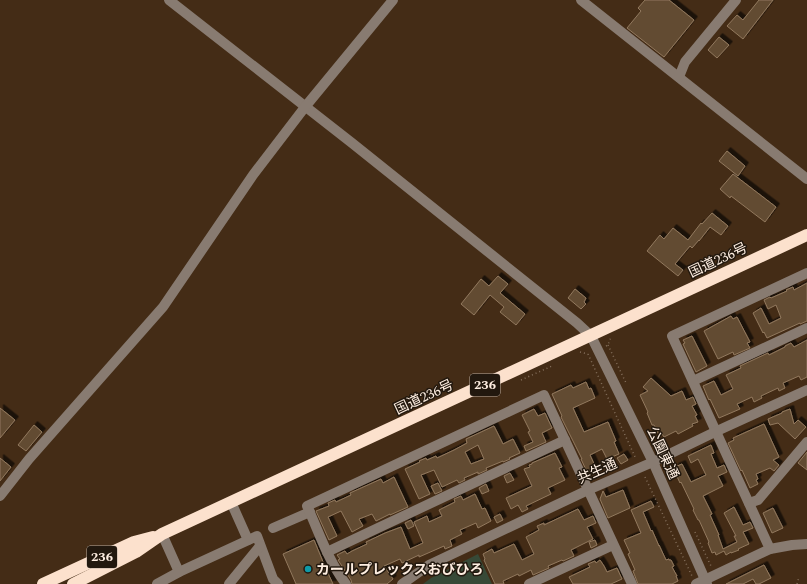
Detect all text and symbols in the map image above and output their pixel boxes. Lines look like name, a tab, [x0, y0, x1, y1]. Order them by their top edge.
street label: 国道236号	[685, 237, 751, 283]
street label: 国道236号	[391, 374, 457, 420]
road number: 236	[470, 374, 500, 396]
street label: 公園東通	[642, 423, 684, 483]
street label: 共生通	[574, 453, 620, 489]
road number: 236	[87, 546, 117, 568]
place label: カールプレックスおびひろ	[316, 559, 484, 580]
marker: カールプレックスおびひろ	[303, 564, 313, 574]

